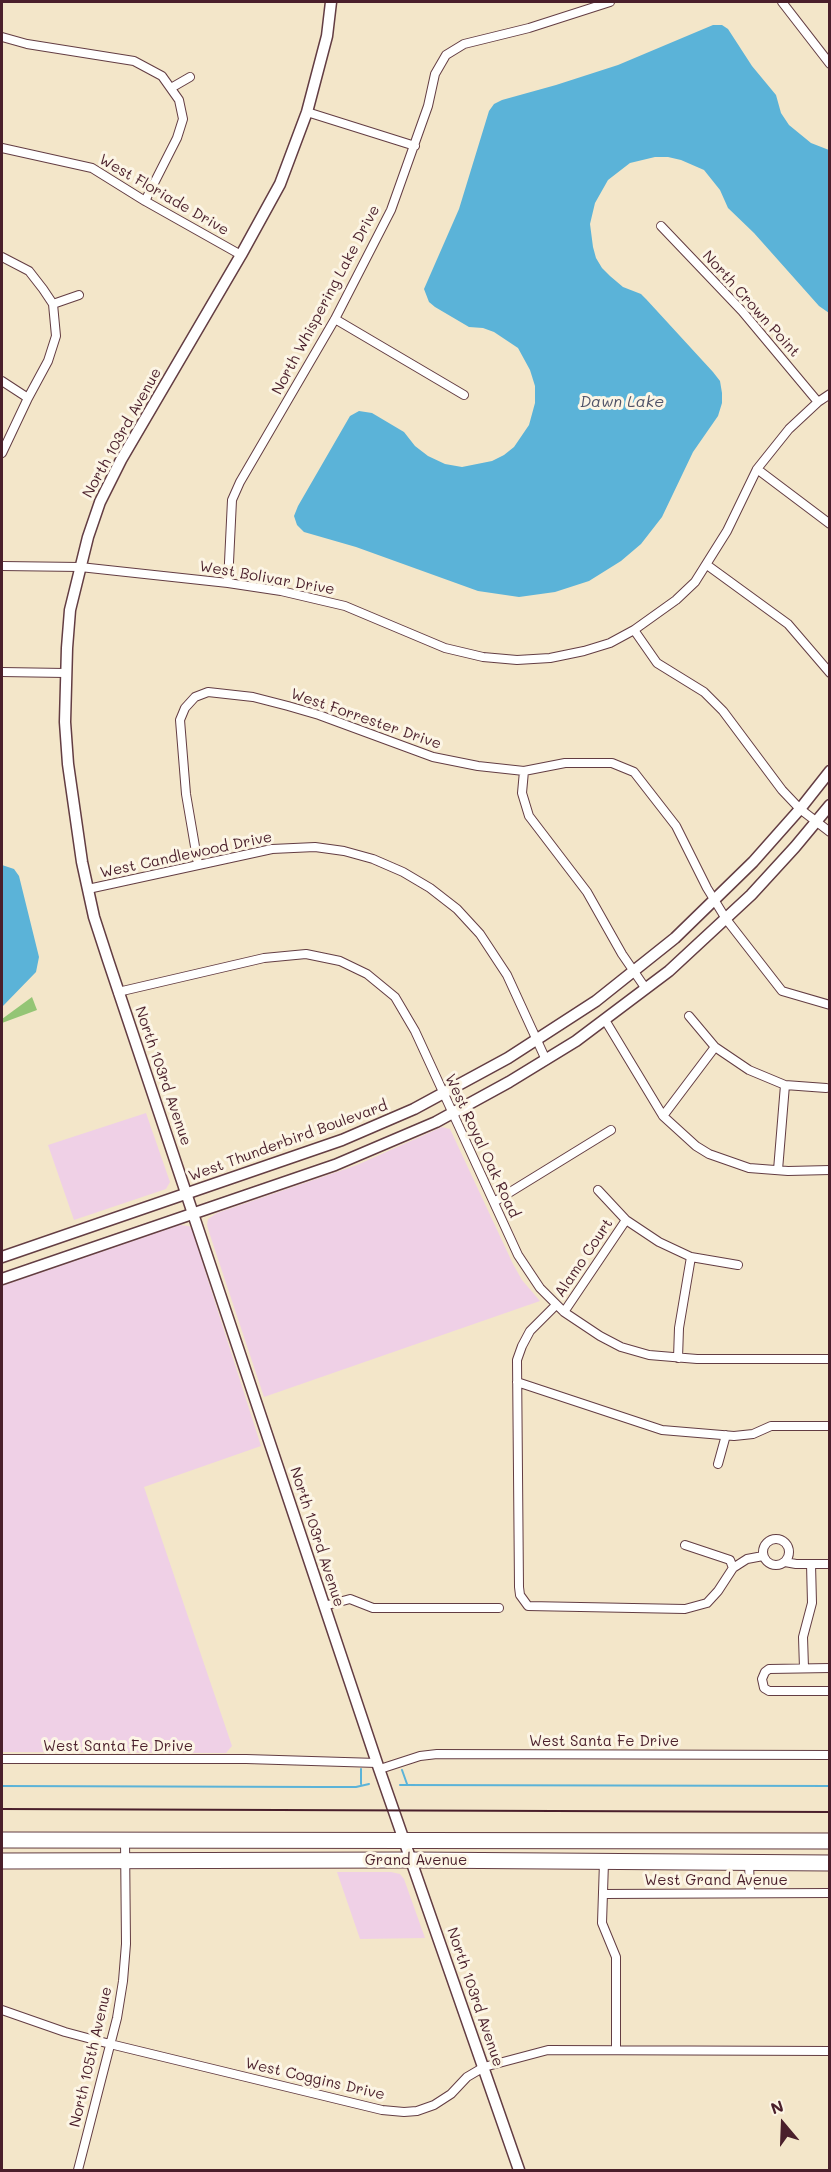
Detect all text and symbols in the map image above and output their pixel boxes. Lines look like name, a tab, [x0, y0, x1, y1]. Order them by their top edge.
street label: West Floriade Drive	[96, 150, 232, 240]
street label: North Whispering Lake Drive	[268, 202, 384, 398]
street label: North Crown Point	[699, 247, 803, 361]
street label: North 103rd Avenue	[79, 365, 165, 501]
water label: Dawn Lake	[580, 392, 664, 412]
street label: West Bolivar Drive	[198, 557, 336, 599]
street label: West Forrester Drive	[288, 685, 444, 753]
street label: West Candlewood Drive	[98, 828, 274, 882]
street label: North 103rd Avenue	[131, 1004, 195, 1148]
street label: West Royal Oak Road	[441, 1071, 523, 1221]
street label: West Thunderbird Boulevard	[186, 1097, 390, 1185]
street label: Alamo Court	[551, 1215, 617, 1301]
street label: North 103rd Avenue	[286, 1465, 348, 1609]
street label: West Santa Fe Drive	[529, 1732, 679, 1750]
street label: West Santa Fe Drive	[43, 1737, 193, 1755]
street label: Grand Avenue	[365, 1851, 467, 1869]
street label: West Grand Avenue	[644, 1871, 788, 1889]
street label: North 103rd Avenue	[443, 1925, 507, 2069]
street label: North 105th Avenue	[66, 1985, 116, 2129]
street label: West Coggins Drive	[243, 2054, 387, 2104]
north arrow	[753, 2094, 813, 2154]
text: N	[768, 2095, 786, 2118]

